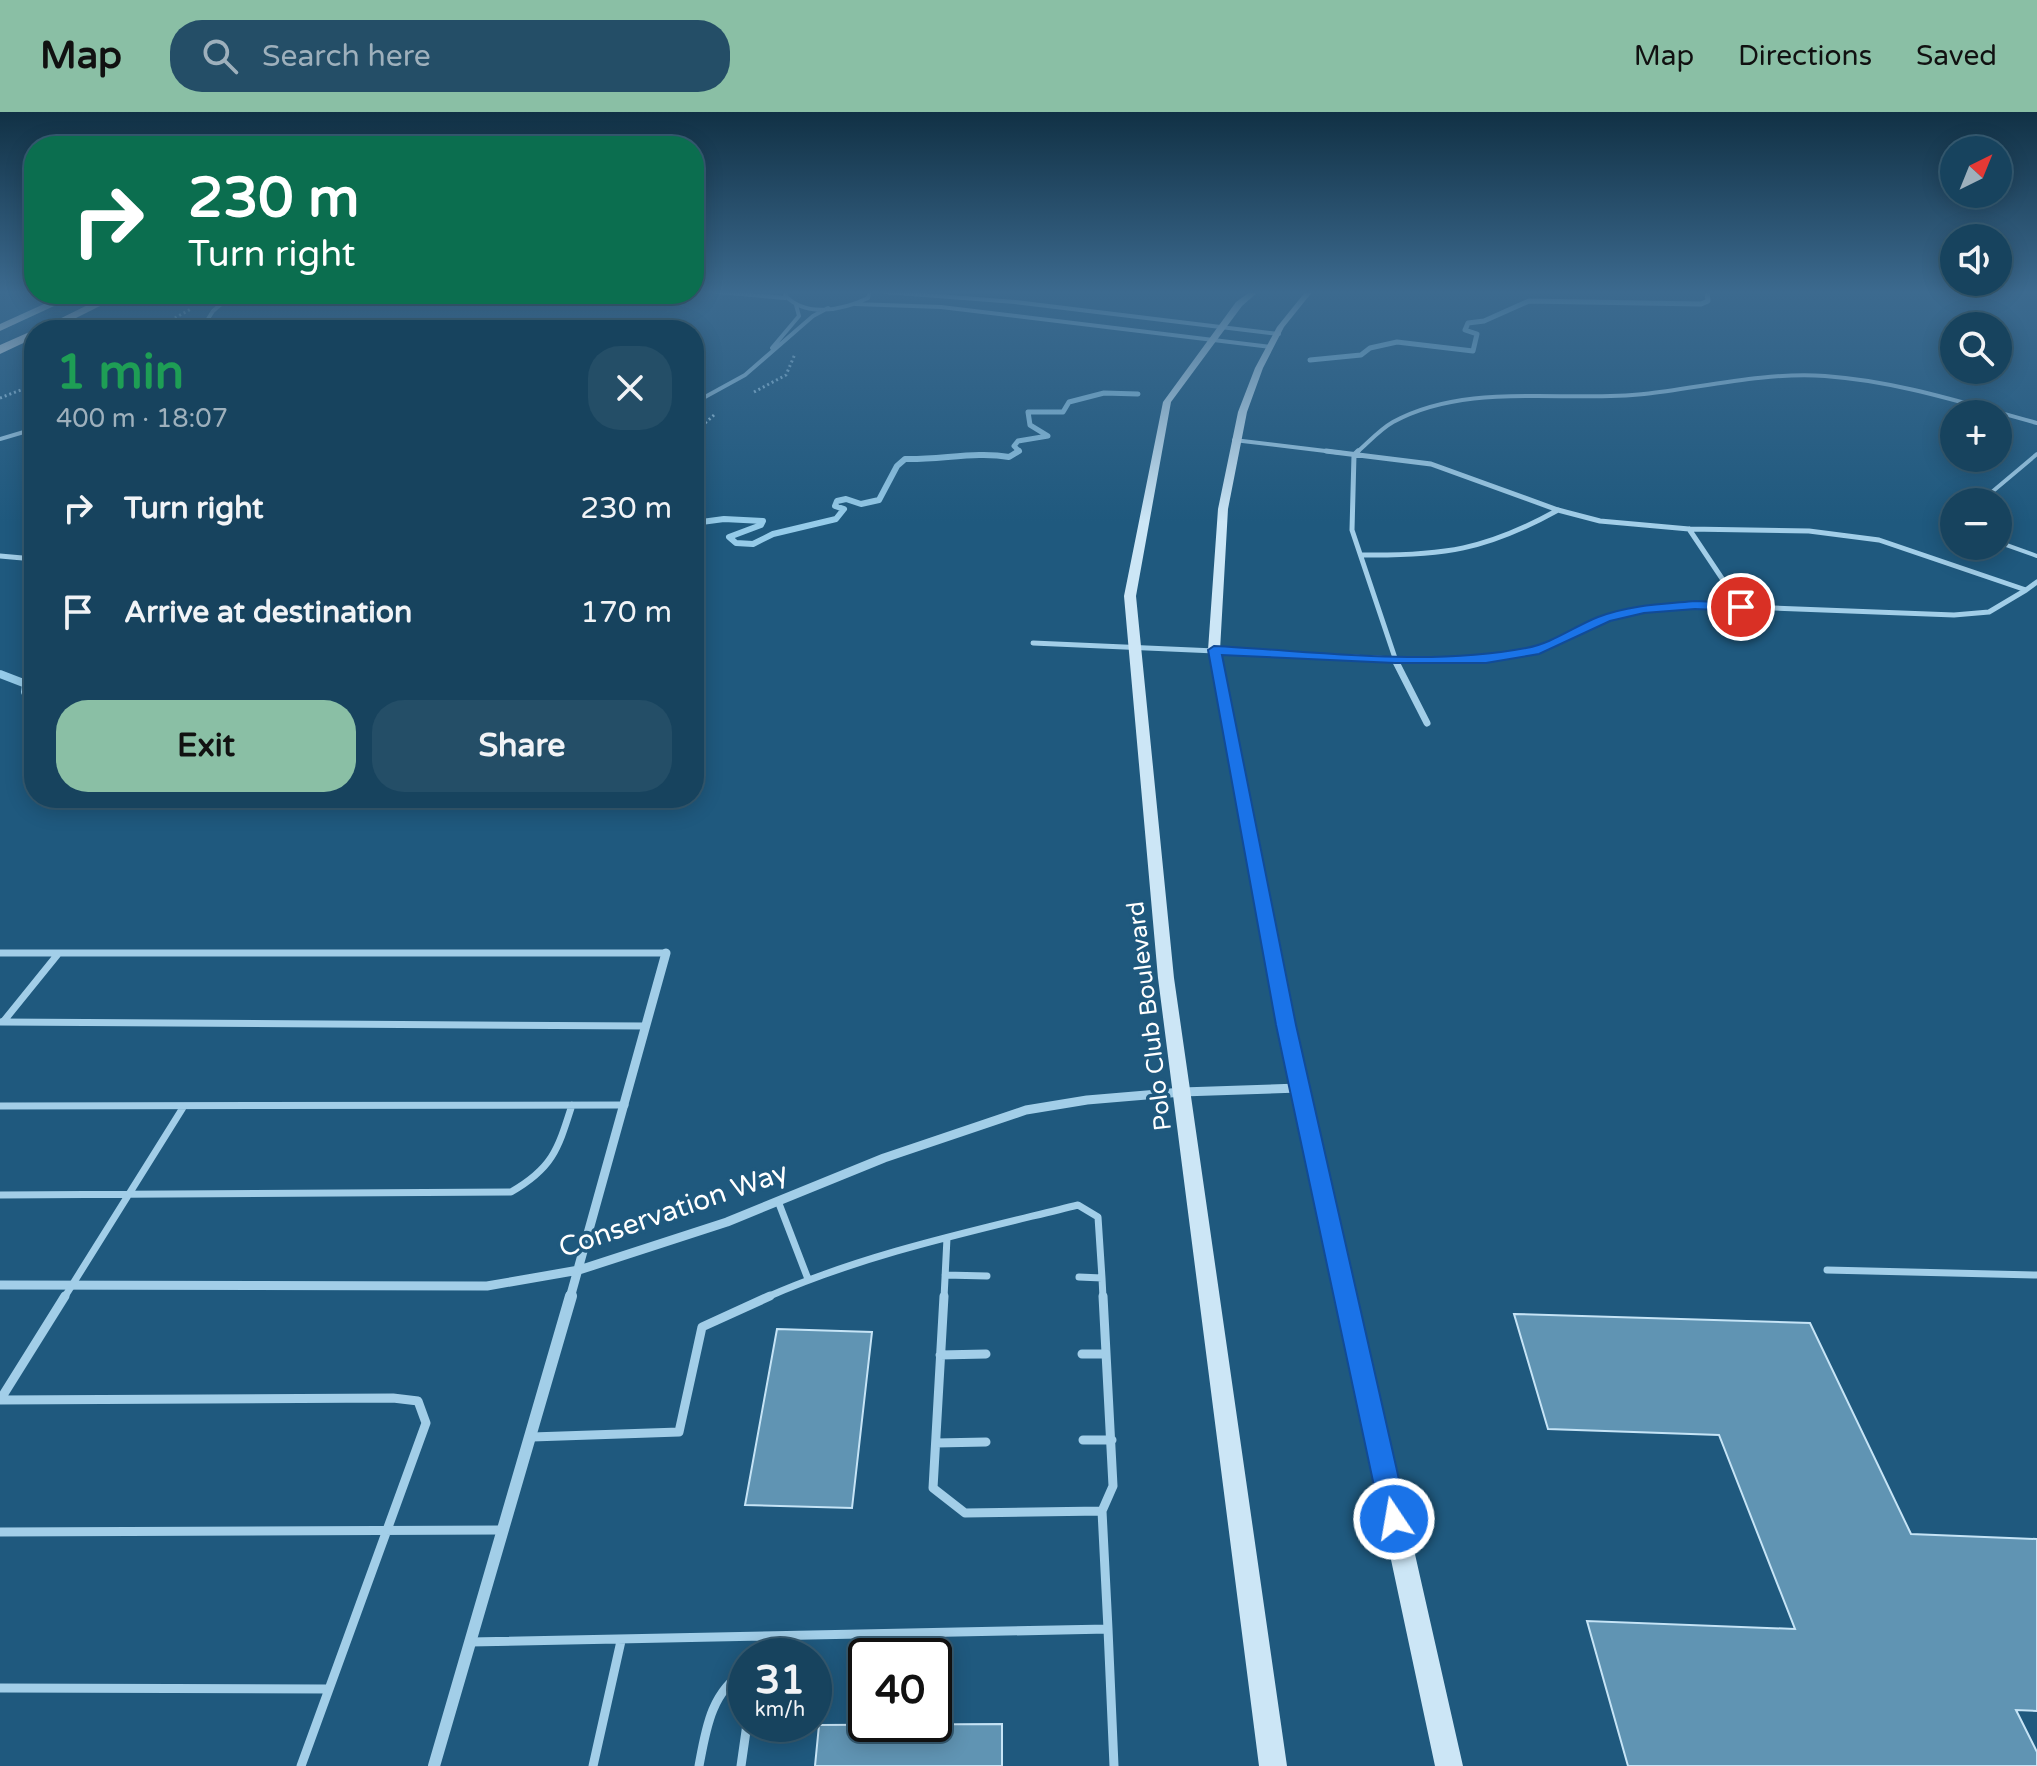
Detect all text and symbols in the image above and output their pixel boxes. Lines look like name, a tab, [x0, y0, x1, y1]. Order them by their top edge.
search box	[170, 20, 730, 92]
text: Map	[40, 33, 122, 79]
icon: search	[198, 34, 242, 78]
text: Search here	[262, 38, 431, 75]
text: Map	[1634, 39, 1694, 73]
text: Directions	[1738, 39, 1872, 73]
text: Saved	[1916, 39, 1997, 73]
north arrow	[1940, 136, 2012, 208]
map controls	[1940, 136, 2012, 560]
text: 230 m	[188, 165, 359, 232]
icon: right	[56, 168, 160, 272]
button: sound	[1940, 224, 2012, 296]
text: Turn right	[188, 233, 355, 276]
button: search	[1940, 312, 2012, 384]
text: 1 min	[56, 344, 184, 402]
button: close	[588, 346, 672, 430]
button: +	[1940, 400, 2012, 472]
text: 400 m · 18:07	[56, 403, 228, 434]
icon: right	[56, 486, 100, 530]
button: −	[1940, 488, 2012, 560]
text: Turn right	[124, 490, 264, 527]
text: 230 m	[580, 490, 672, 527]
pin	[1707, 573, 1775, 641]
icon: arrive	[1719, 585, 1763, 629]
icon: arrive	[56, 590, 100, 634]
text: Arrive at destination	[124, 594, 412, 631]
text: 170 m	[580, 594, 672, 631]
button: Exit	[56, 700, 356, 792]
button: Share	[372, 700, 672, 792]
street label: Polo Club Boulevard	[1121, 900, 1178, 1132]
street label: Conservation Way	[554, 1155, 792, 1265]
position arrow	[1352, 1477, 1436, 1561]
speed limit sign: 40	[848, 1638, 952, 1742]
text: 31	[755, 1656, 805, 1704]
text: km/h	[755, 1698, 805, 1722]

